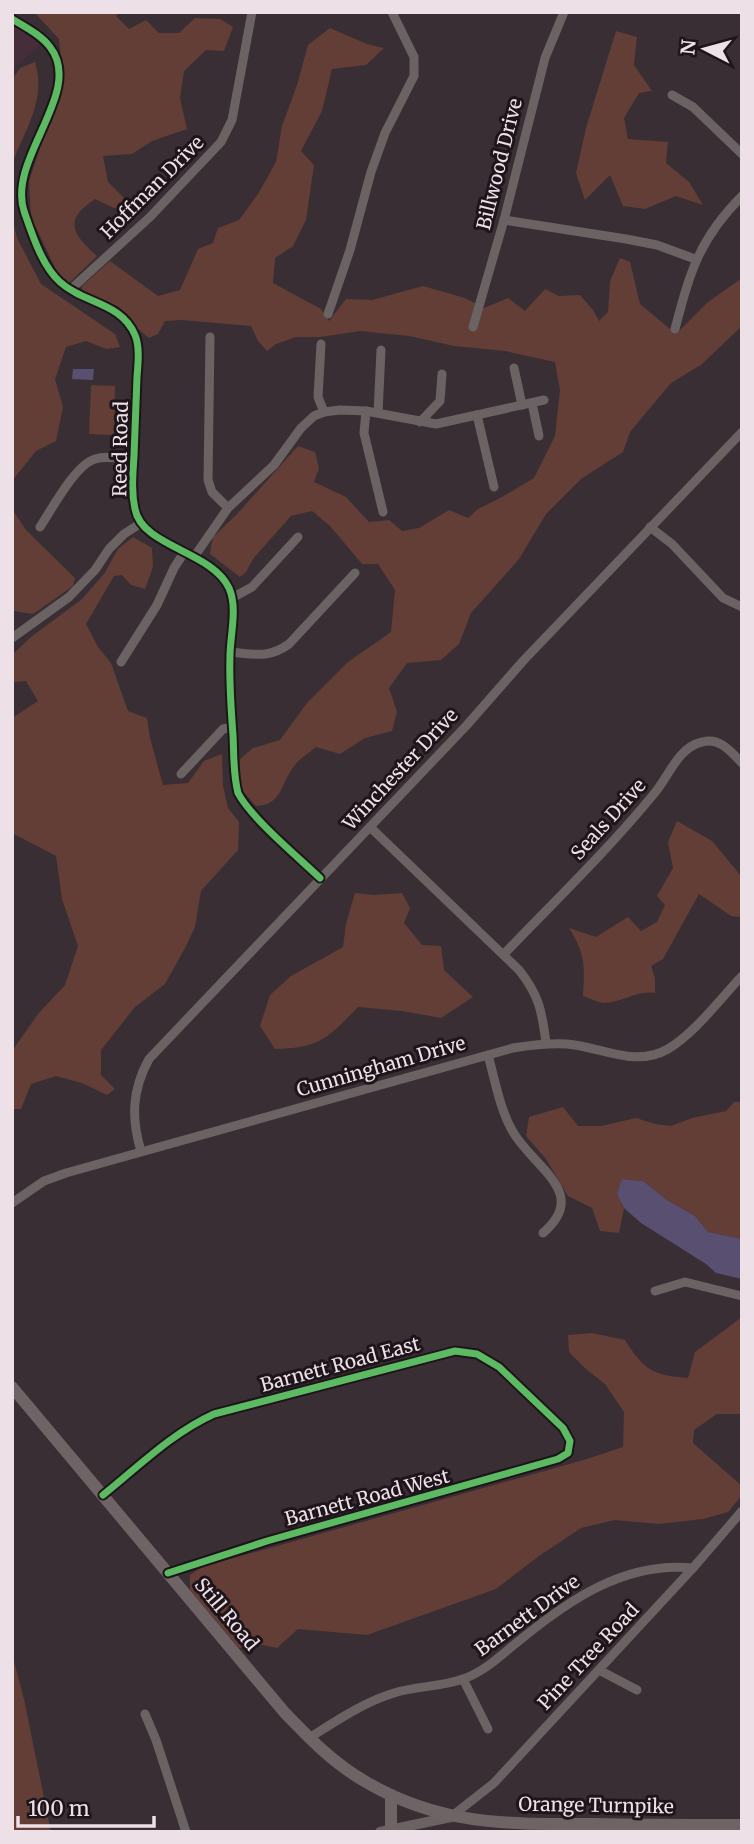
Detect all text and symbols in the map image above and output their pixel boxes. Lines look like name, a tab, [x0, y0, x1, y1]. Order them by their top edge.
north arrow	[670, 14, 740, 84]
text: N	[675, 39, 701, 56]
street label: Billwood Drive	[471, 96, 527, 232]
street label: Hoffman Drive	[95, 130, 209, 244]
street label: Reed Road	[107, 401, 133, 497]
street label: Winchester Drive	[337, 703, 463, 836]
street label: Seals Drive	[565, 773, 651, 864]
street label: Cunningham Drive	[294, 1030, 468, 1102]
street label: Barnett Road East	[258, 1331, 423, 1397]
street label: Barnett Road West	[282, 1463, 453, 1531]
street label: Barnett Drive	[470, 1569, 584, 1661]
street label: Still Road	[190, 1573, 264, 1655]
street label: Pine Tree Road	[532, 1598, 644, 1714]
scale bar	[18, 1784, 154, 1828]
street label: Orange Turnpike	[518, 1792, 674, 1818]
text: 100 m	[28, 1795, 90, 1822]

